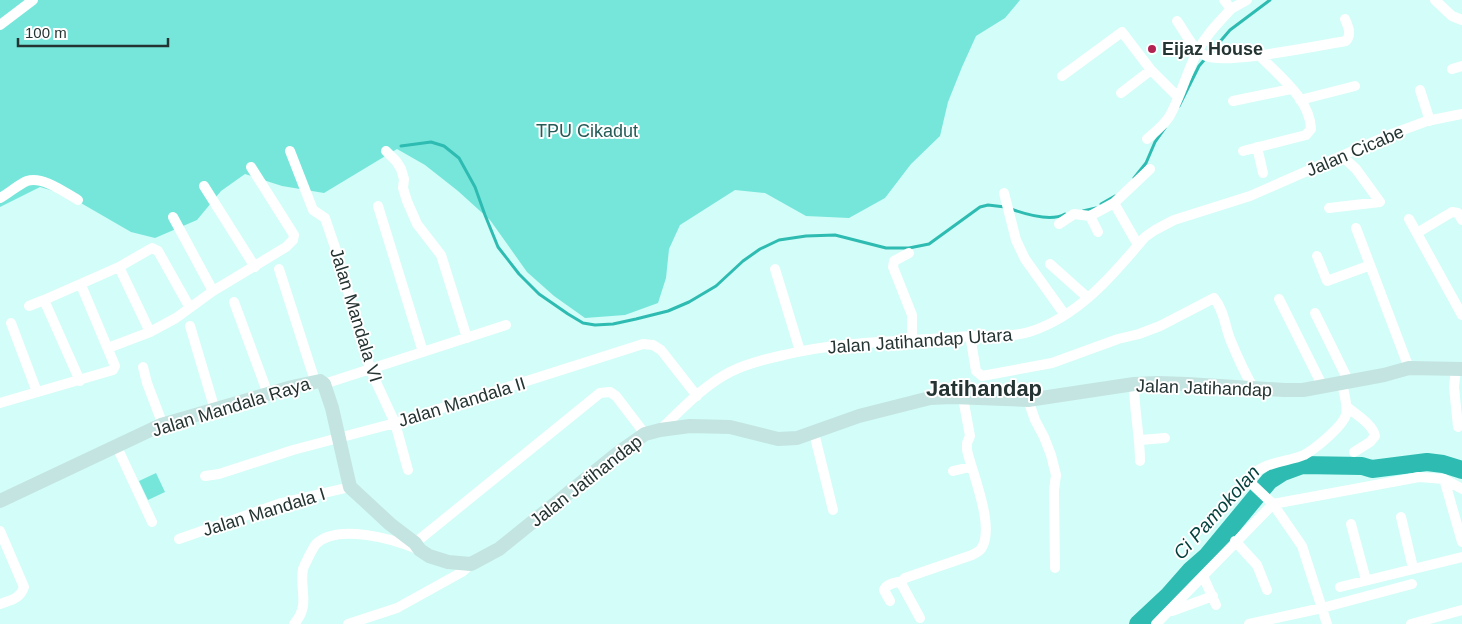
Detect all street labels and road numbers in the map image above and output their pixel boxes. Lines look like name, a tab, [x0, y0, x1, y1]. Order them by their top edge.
street label: Jalan Cicabe	[1303, 121, 1407, 181]
street label: Jalan Mandala VI	[326, 246, 386, 384]
street label: Jalan Jatihandap Utara	[827, 324, 1014, 357]
street label: Jalan Mandala Raya	[150, 373, 313, 441]
street label: Jalan Mandala II	[396, 373, 528, 431]
street label: Jalan Jatihandap	[1136, 376, 1272, 400]
street label: Jalan Jatihandap	[526, 431, 646, 531]
street label: Jalan Mandala I	[200, 484, 328, 540]

